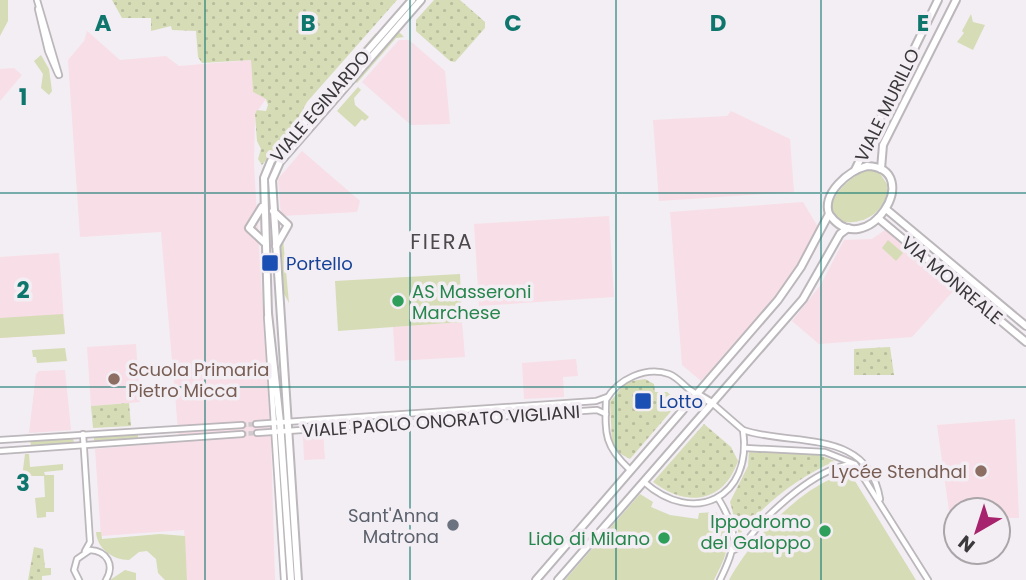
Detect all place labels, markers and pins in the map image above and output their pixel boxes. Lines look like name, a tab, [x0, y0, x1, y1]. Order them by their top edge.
place label: Portello	[286, 251, 353, 276]
marker: Portello	[260, 253, 280, 273]
place label: AS Masseroni Marchese	[412, 279, 531, 325]
marker: AS Masseroni Marchese	[390, 293, 406, 309]
place label: Scuola Primaria Pietro Micca	[128, 357, 270, 403]
marker: Scuola Primaria Pietro Micca	[106, 371, 122, 387]
place label: Lotto	[659, 389, 703, 414]
marker: Lotto	[633, 391, 653, 411]
place label: Lycée Stendhal	[831, 459, 967, 484]
marker: Lycée Stendhal	[973, 463, 989, 479]
place label: Sant'Anna Matrona	[348, 503, 439, 549]
place label: Ippodromo del Galoppo	[700, 509, 811, 555]
marker: Sant'Anna Matrona	[445, 517, 461, 533]
marker: Ippodromo del Galoppo	[817, 523, 833, 539]
place label: Lido di Milano	[528, 526, 650, 551]
marker: Lido di Milano	[656, 530, 672, 546]

